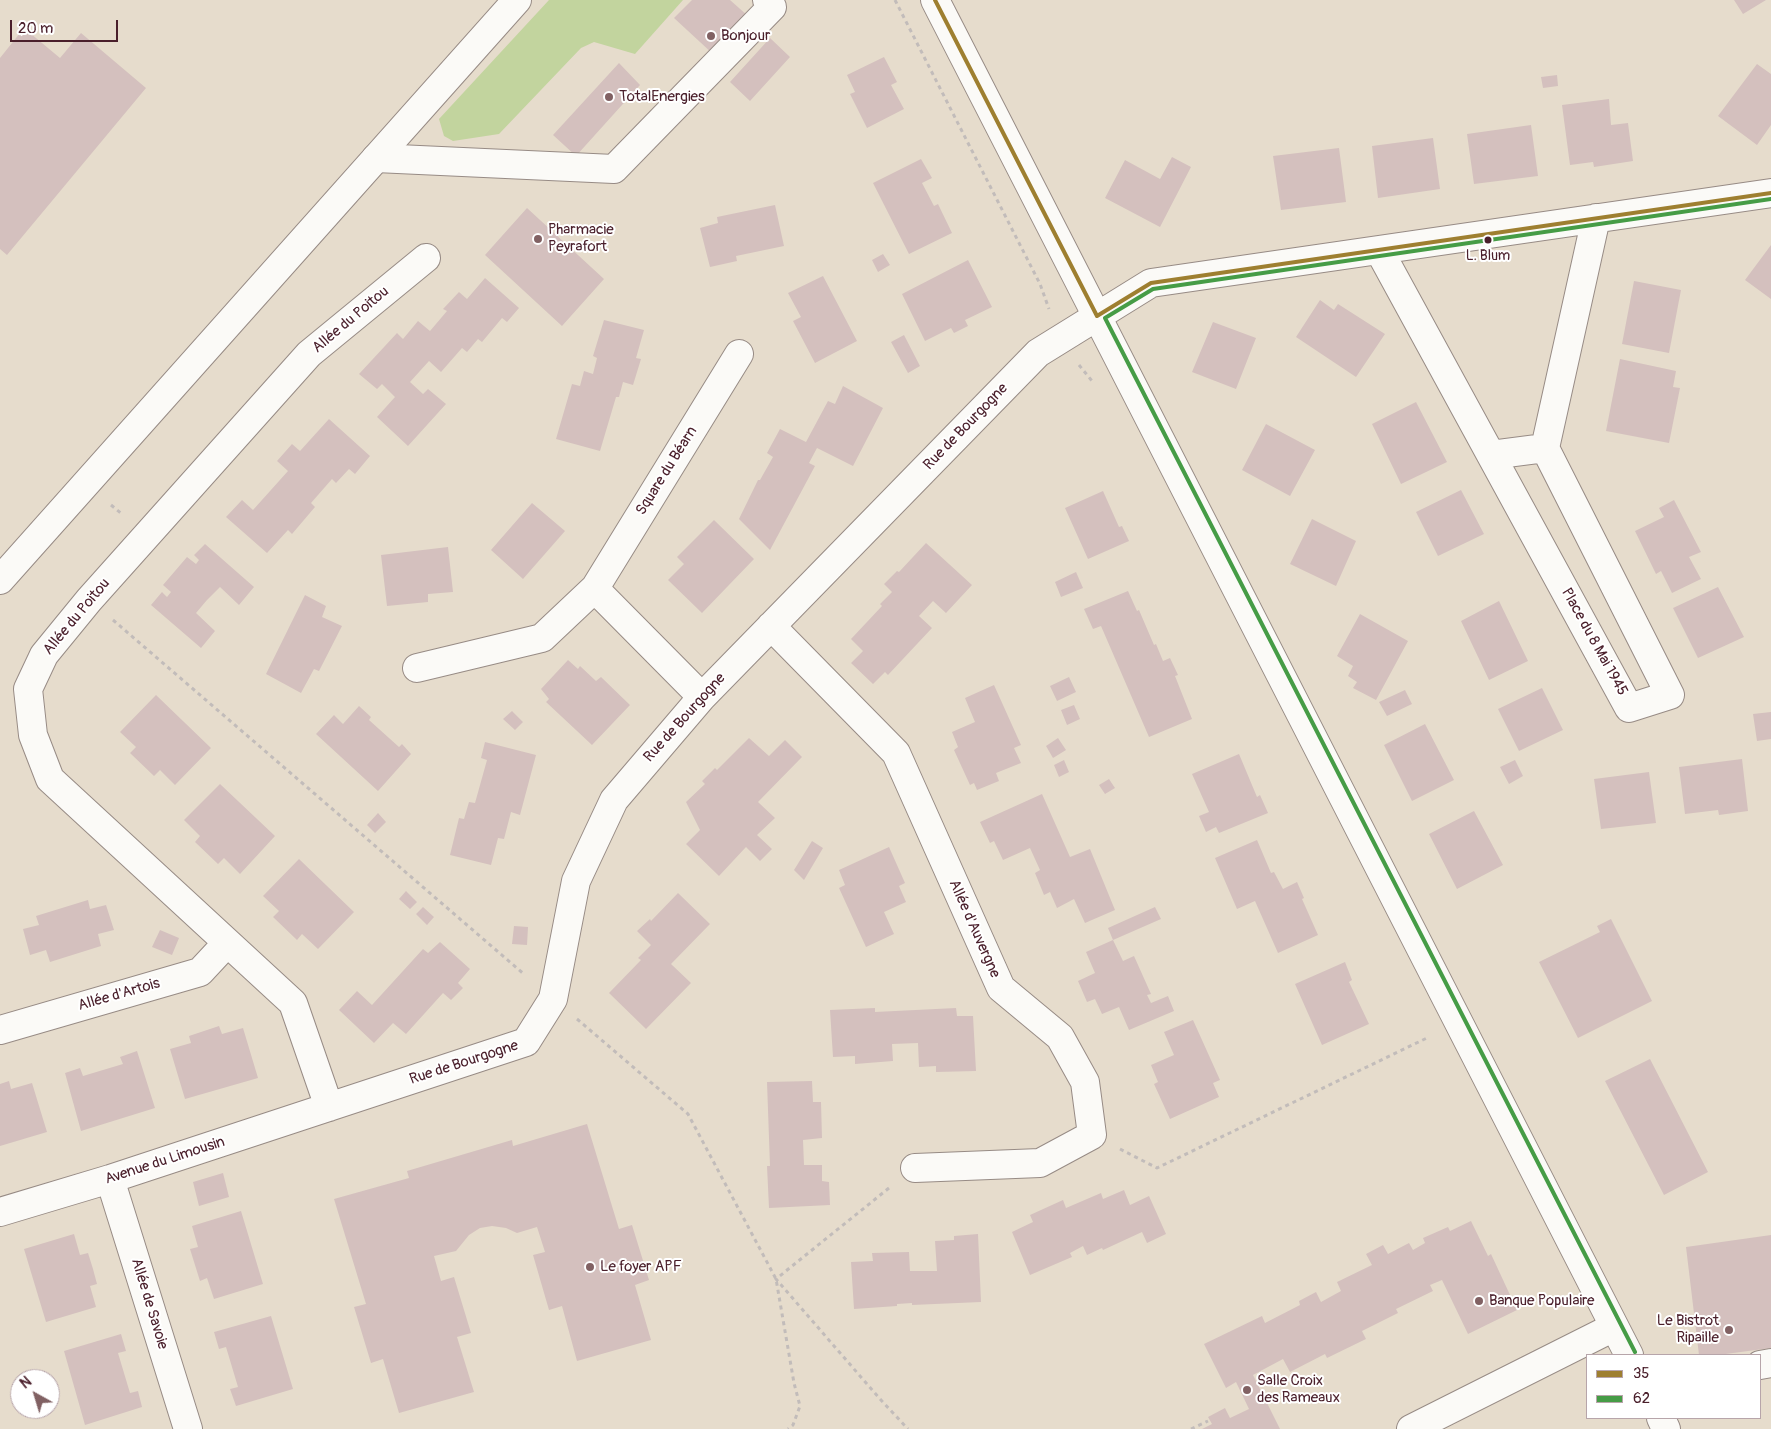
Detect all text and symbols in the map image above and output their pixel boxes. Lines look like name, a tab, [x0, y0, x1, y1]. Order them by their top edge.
scale bar	[12, 10, 120, 42]
text: 20 m	[18, 19, 53, 38]
place label: Bonjour	[721, 27, 770, 45]
marker: Bonjour	[705, 30, 717, 42]
place label: TotalEnergies	[619, 88, 705, 106]
marker: TotalEnergies	[603, 91, 615, 103]
place label: Pharmacie Peyrafort	[548, 221, 614, 256]
marker: Pharmacie Peyrafort	[532, 233, 544, 245]
marker: L. Blum	[1483, 235, 1493, 245]
place label: L. Blum	[1466, 248, 1510, 264]
street label: Allée du Poitou	[309, 283, 393, 357]
street label: Rue de Bourgogne	[920, 380, 1012, 474]
street label: Square du Béarn	[632, 423, 702, 519]
street label: Allée du Poitou	[40, 575, 114, 659]
street label: Place du 8 Mai 1945	[1557, 585, 1631, 699]
street label: Rue de Bourgogne	[640, 670, 730, 766]
street label: Allée d'Auvergne	[944, 877, 1004, 981]
street label: Allée d'Artois	[76, 975, 162, 1015]
street label: Rue de Bourgogne	[407, 1037, 521, 1089]
street label: Avenue du Limousin	[103, 1133, 227, 1189]
street label: Allée de Savoie	[127, 1256, 171, 1352]
place label: Le foyer APF	[600, 1258, 682, 1276]
marker: Le foyer APF	[584, 1261, 596, 1273]
place label: Banque Populaire	[1489, 1292, 1594, 1310]
marker: Banque Populaire	[1473, 1295, 1485, 1307]
place label: Le Bistrot Ripaille	[1657, 1312, 1719, 1347]
marker: Le Bistrot Ripaille	[1723, 1324, 1735, 1336]
legend	[1586, 1354, 1761, 1419]
text: 35	[1633, 1364, 1650, 1383]
north arrow	[10, 1369, 60, 1419]
place label: Salle Croix des Rameaux	[1257, 1372, 1340, 1407]
text: N	[17, 1373, 35, 1392]
marker: Salle Croix des Rameaux	[1241, 1384, 1253, 1396]
text: 62	[1633, 1389, 1650, 1408]

